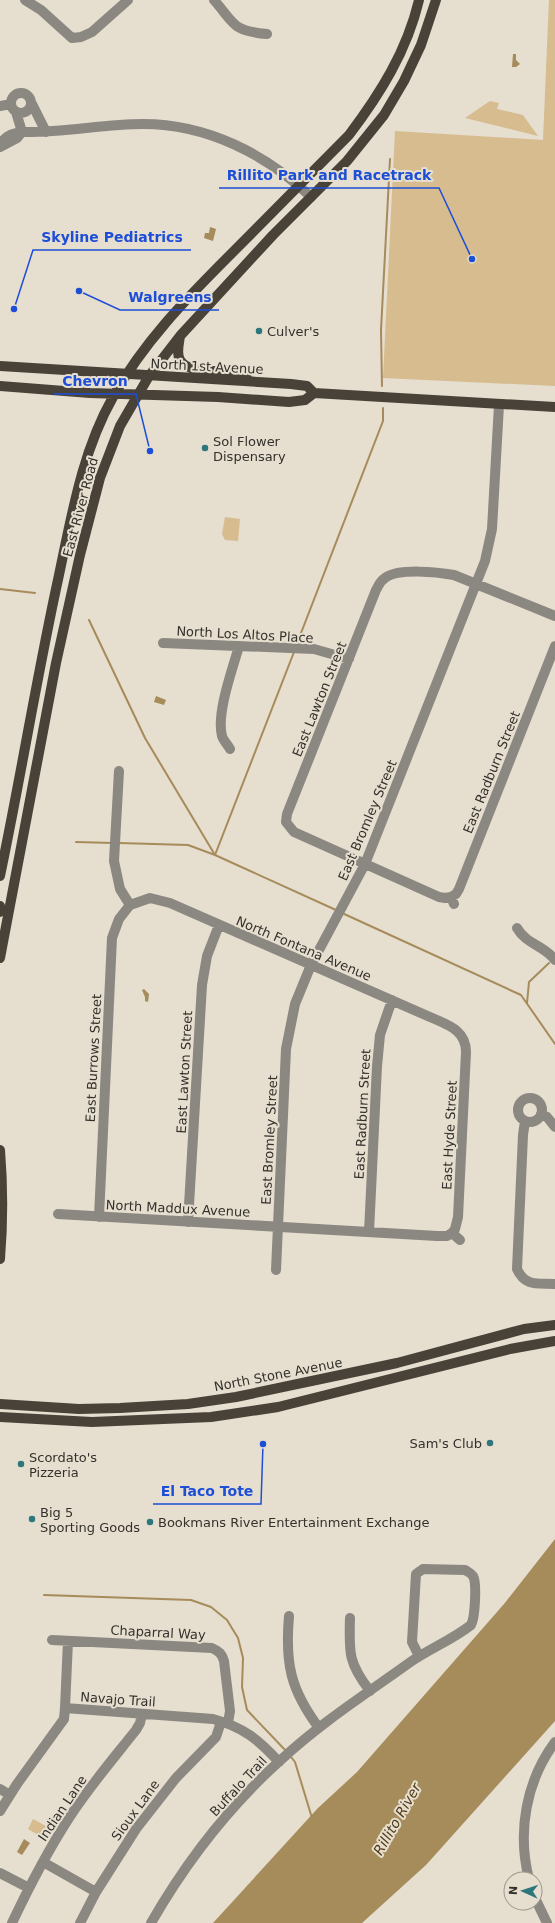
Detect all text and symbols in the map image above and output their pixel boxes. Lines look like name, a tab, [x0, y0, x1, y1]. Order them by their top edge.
callout: Rillito Park and Racetrack	[219, 162, 439, 188]
text: Rillito Park and Racetrack	[227, 167, 432, 183]
callout: Skyline Pediatrics	[33, 224, 191, 250]
text: Skyline Pediatrics	[41, 229, 183, 245]
callout: Walgreens	[120, 284, 219, 310]
text: Walgreens	[128, 289, 212, 305]
place label: Culver's	[267, 324, 320, 339]
marker: Culver's	[254, 326, 264, 336]
street label: North 1st Avenue	[150, 356, 264, 377]
callout: Chevron	[54, 368, 136, 394]
text: Chevron	[62, 373, 128, 389]
place label: Sol Flower Dispensary	[213, 434, 286, 464]
marker: Sol Flower Dispensary	[200, 443, 210, 453]
street label: East River Road	[60, 456, 101, 559]
street label: North Los Altos Place	[176, 623, 314, 646]
street label: East Lawton Street	[289, 639, 349, 759]
street label: East Radburn Street	[460, 709, 523, 836]
street label: East Bromley Street	[335, 758, 400, 883]
street label: North Fontana Avenue	[234, 913, 374, 984]
street label: East Burrows Street	[83, 993, 104, 1123]
street label: East Lawton Street	[174, 1010, 195, 1134]
street label: East Radburn Street	[352, 1048, 373, 1180]
street label: East Bromley Street	[259, 1075, 280, 1205]
street label: East Hyde Street	[439, 1080, 460, 1190]
street label: North Maddux Avenue	[105, 1197, 251, 1220]
street label: North Stone Avenue	[213, 1355, 344, 1394]
place label: Sam's Club	[409, 1436, 482, 1451]
marker: Sam's Club	[485, 1438, 495, 1448]
place label: Scordato's Pizzeria	[29, 1450, 97, 1480]
marker: Scordato's Pizzeria	[16, 1459, 26, 1469]
callout: El Taco Tote	[153, 1478, 261, 1504]
text: El Taco Tote	[161, 1483, 253, 1499]
place label: Big 5 Sporting Goods	[40, 1505, 140, 1535]
marker: Big 5 Sporting Goods	[27, 1514, 37, 1524]
place label: Bookmans River Entertainment Exchange	[158, 1515, 429, 1530]
marker: Bookmans River Entertainment Exchange	[145, 1517, 155, 1527]
street label: Chaparral Way	[110, 1623, 206, 1643]
street label: Navajo Trail	[80, 1689, 156, 1710]
street label: Buffalo Trail	[207, 1753, 270, 1819]
street label: Indian Lane	[35, 1773, 90, 1844]
street label: Sioux Lane	[108, 1777, 162, 1844]
water label: Rillito River	[370, 1779, 425, 1858]
north arrow	[503, 1871, 543, 1911]
text: N	[507, 1886, 520, 1895]

